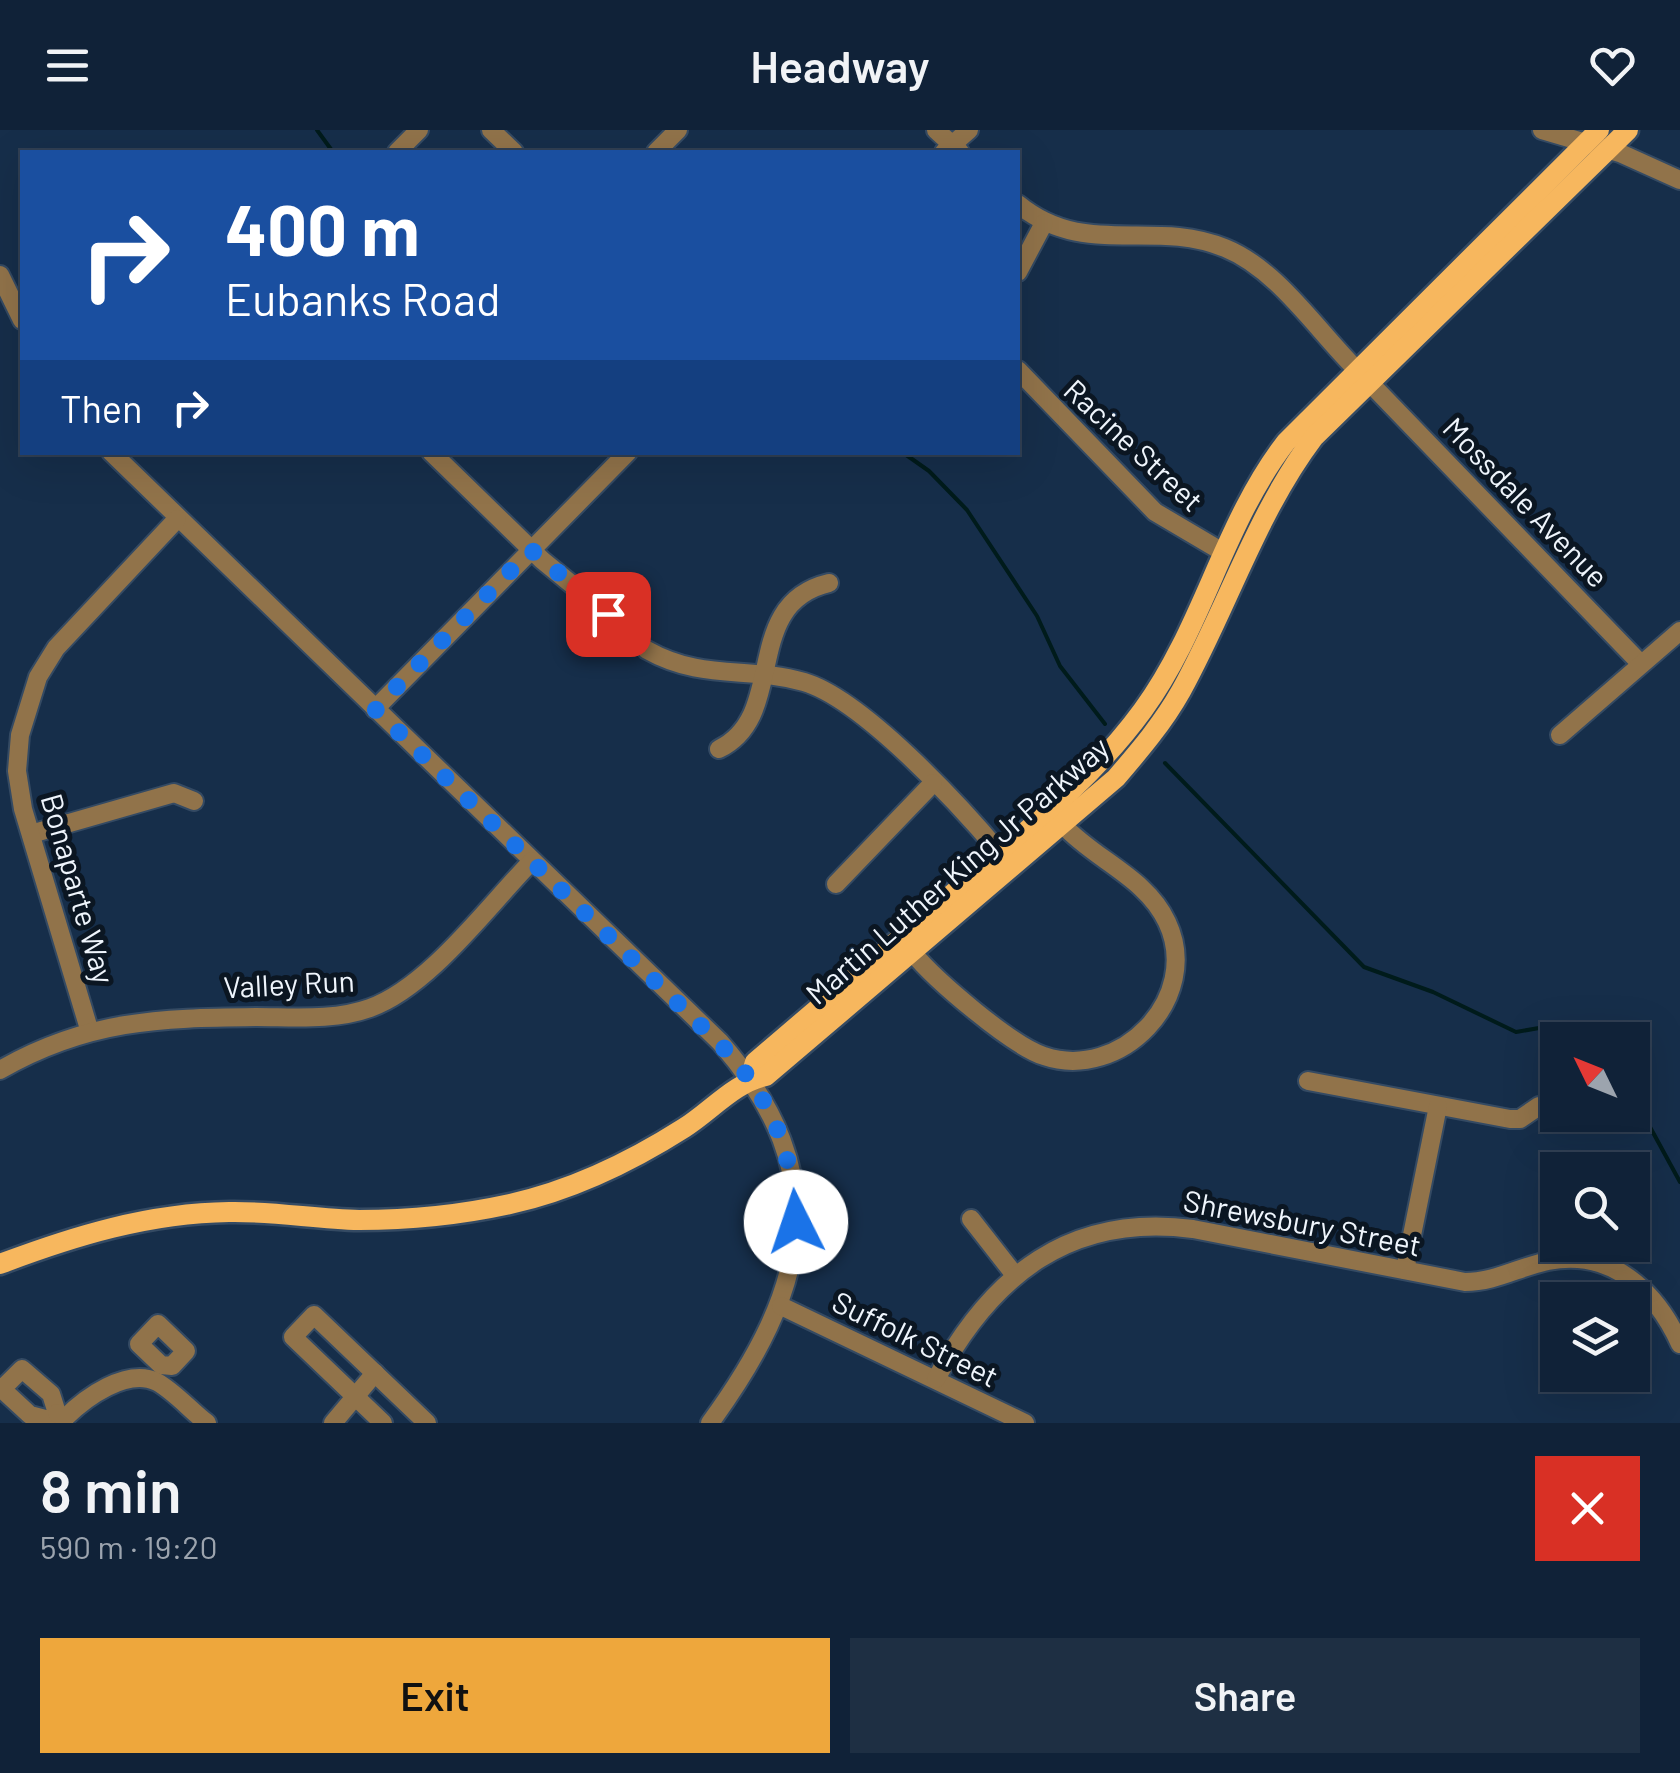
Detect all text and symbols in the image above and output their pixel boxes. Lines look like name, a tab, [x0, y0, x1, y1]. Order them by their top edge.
icon: menu	[40, 38, 95, 93]
text: Headway	[750, 38, 930, 92]
icon: heart	[1585, 38, 1640, 93]
text: 400 m	[225, 186, 420, 270]
icon: right	[60, 190, 190, 320]
text: Eubanks Road	[225, 271, 501, 325]
street label: Racine Street	[1057, 371, 1211, 518]
icon: right	[163, 380, 218, 435]
text: Then	[60, 385, 143, 431]
street label: Mossdale Avenue	[1436, 409, 1617, 594]
pin	[566, 572, 651, 657]
icon: arrive	[581, 587, 636, 642]
street label: Martin Luther King Jr Parkway	[798, 728, 1116, 1011]
street label: Bonaparte Way	[35, 789, 123, 988]
street label: Valley Run	[222, 962, 355, 1004]
north arrow	[1540, 1022, 1650, 1132]
map controls	[1540, 1022, 1650, 1392]
button: search	[1540, 1152, 1650, 1262]
position arrow	[744, 1170, 848, 1274]
street label: Shrewsbury Street	[1181, 1181, 1424, 1263]
button: layers	[1540, 1282, 1650, 1392]
street label: Suffolk Street	[827, 1283, 1005, 1394]
text: 8 min	[40, 1453, 182, 1525]
button: close	[1535, 1456, 1640, 1561]
text: 590 m · 19:20	[40, 1527, 218, 1565]
button: Exit	[40, 1638, 830, 1753]
button: Share	[850, 1638, 1640, 1753]

